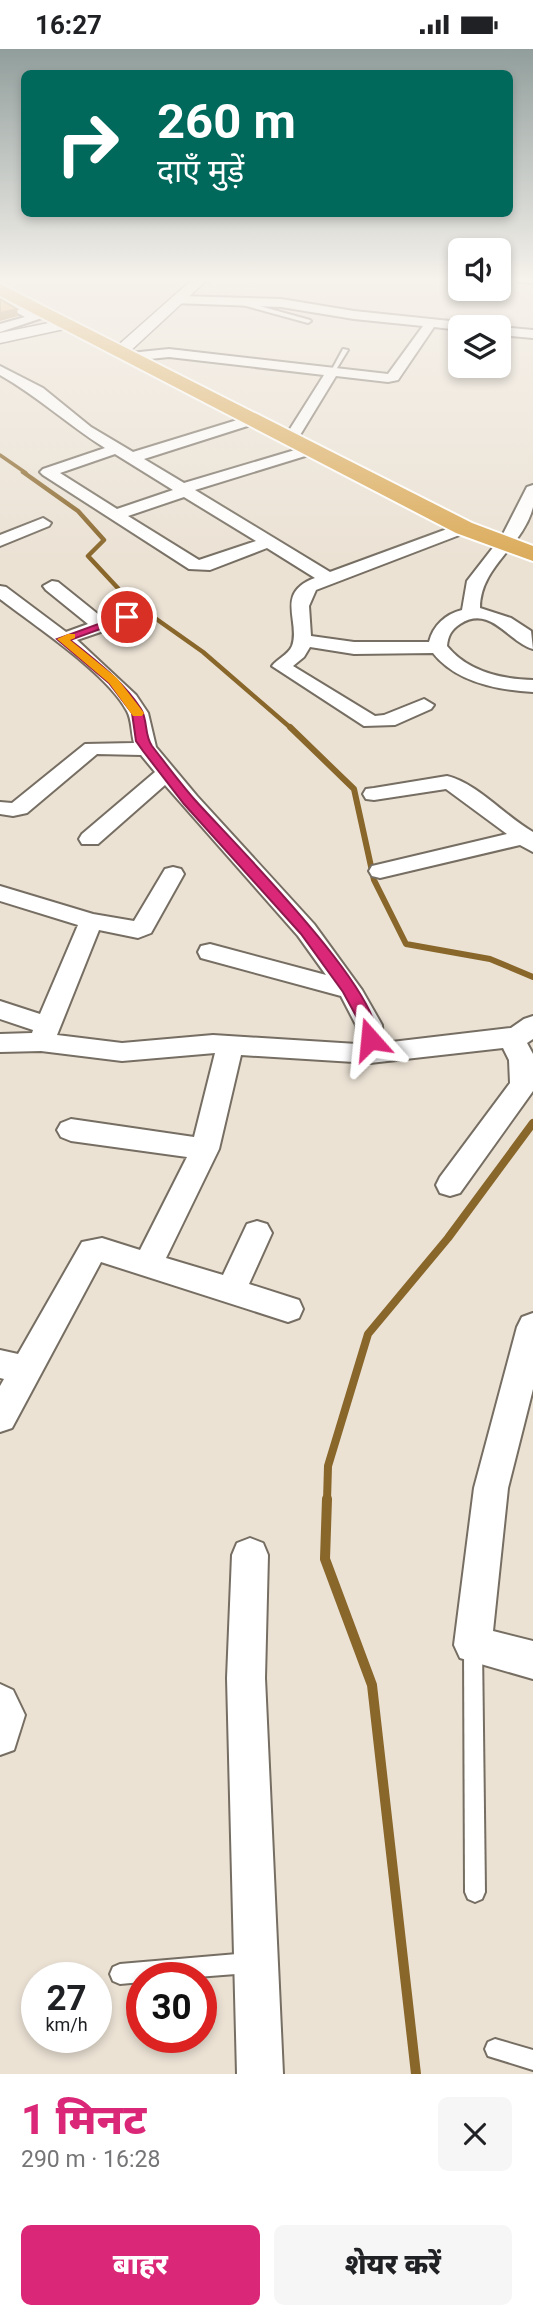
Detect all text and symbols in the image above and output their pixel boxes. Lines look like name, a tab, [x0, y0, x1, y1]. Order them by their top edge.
text: 16:27	[35, 10, 102, 40]
text: 260 m	[157, 93, 296, 150]
icon: right	[42, 98, 133, 189]
text: दाएँ मुड़ें	[157, 152, 244, 190]
map controls	[448, 238, 511, 378]
button: sound	[448, 238, 511, 301]
button: layers	[448, 315, 511, 378]
pin	[97, 587, 157, 647]
icon: arrive	[108, 598, 146, 636]
position arrow	[333, 1002, 407, 1076]
speed limit sign: 30	[126, 1962, 217, 2053]
text: 27	[46, 1978, 87, 2019]
text: km/h	[45, 2014, 88, 2035]
text: 1 मिनट	[21, 2095, 146, 2144]
button: close	[438, 2097, 512, 2171]
text: 290 m · 16:28	[21, 2146, 160, 2173]
button: बाहर	[21, 2225, 260, 2305]
button: शेयर करें	[274, 2225, 512, 2305]

